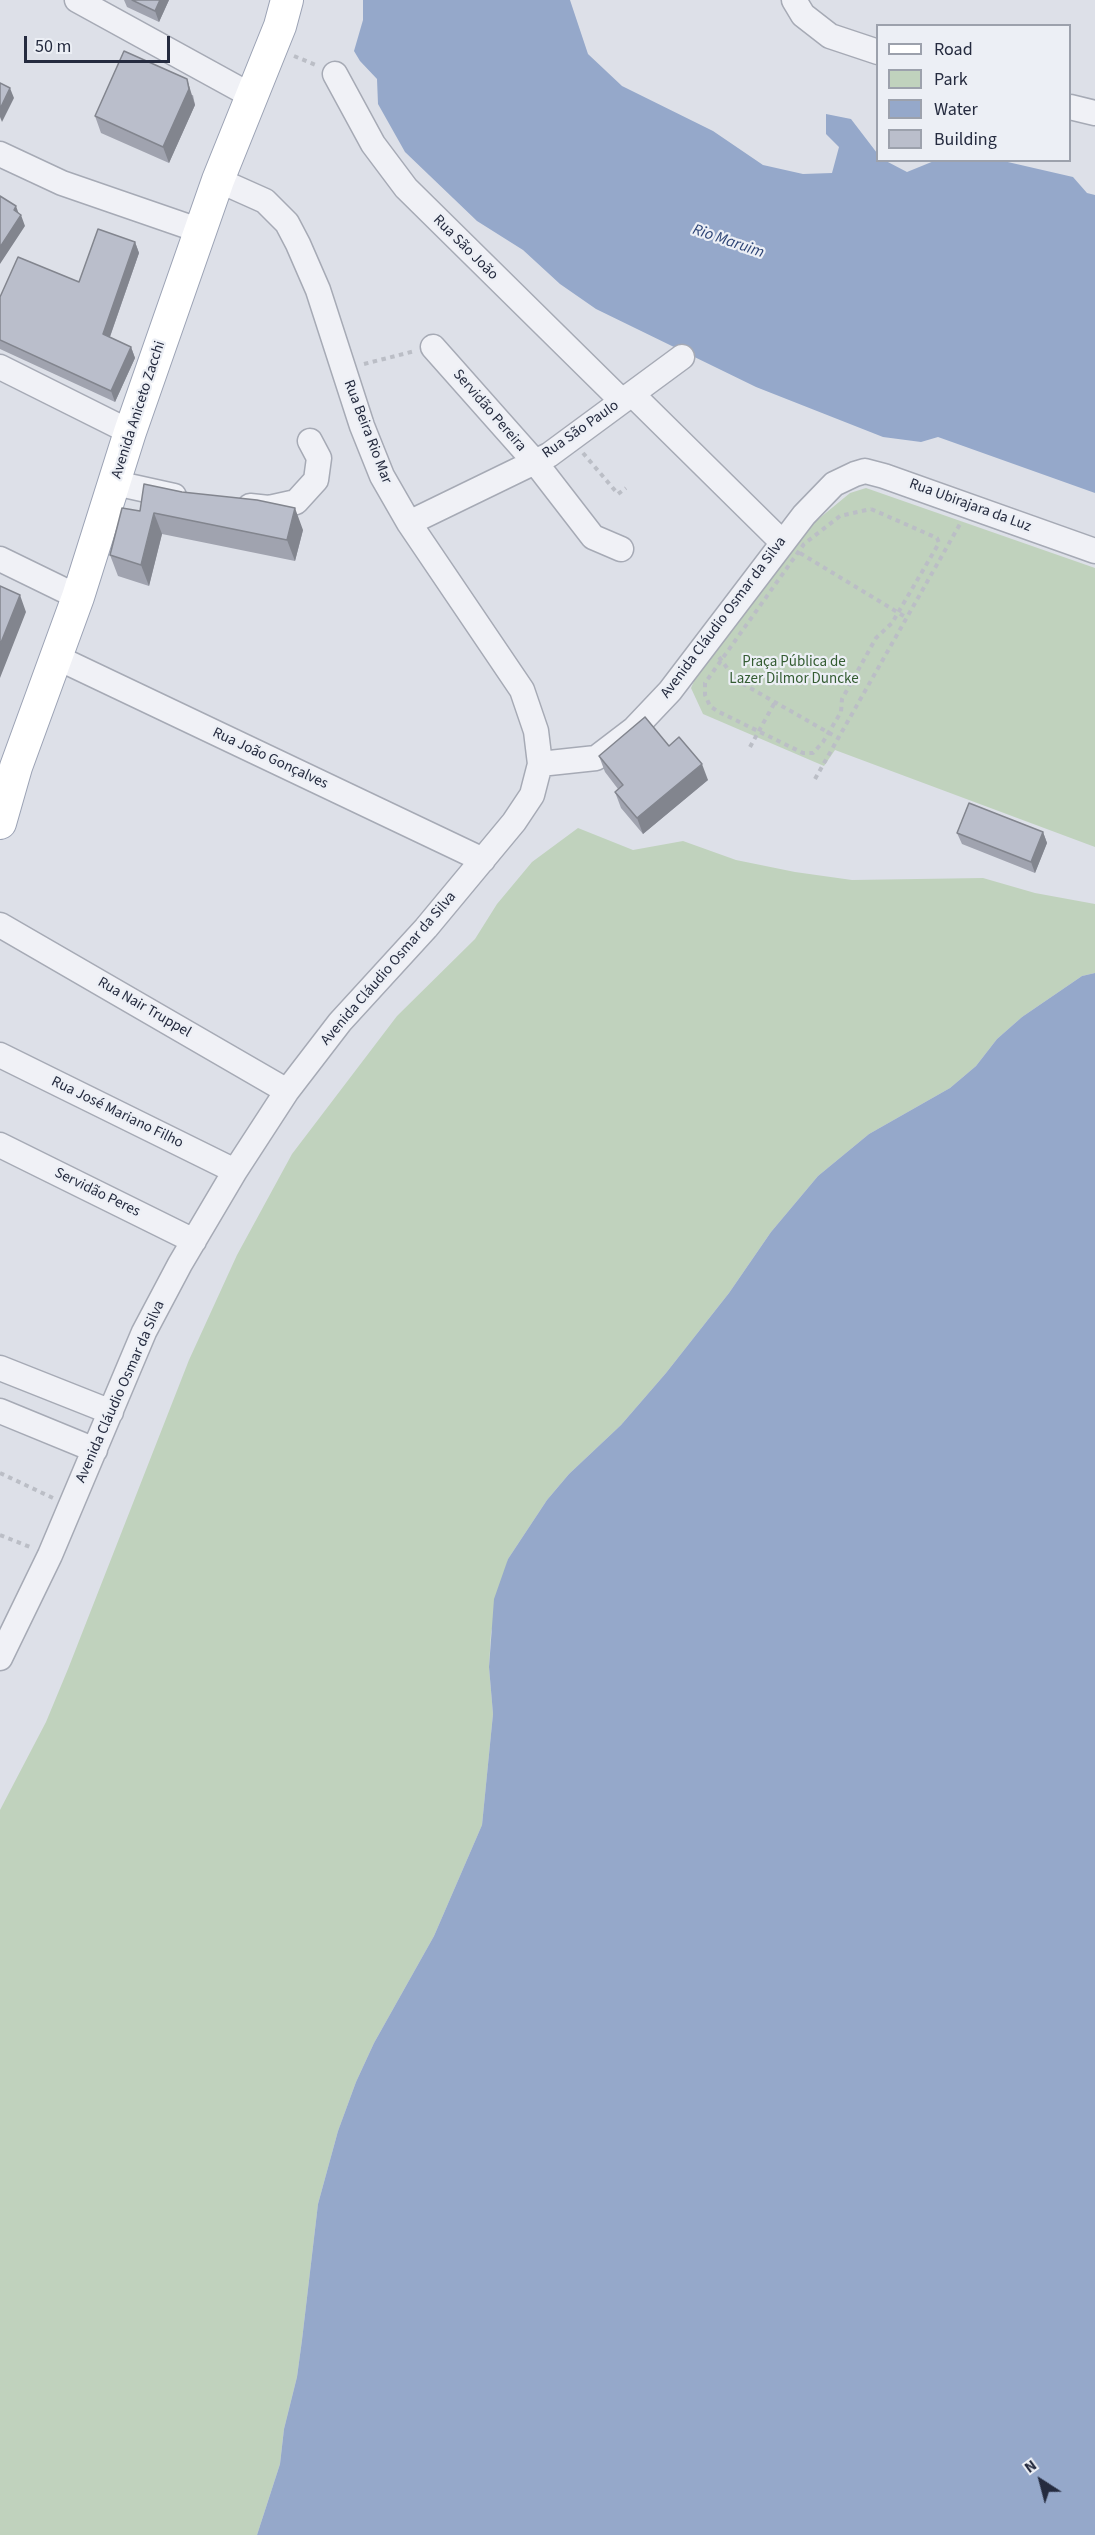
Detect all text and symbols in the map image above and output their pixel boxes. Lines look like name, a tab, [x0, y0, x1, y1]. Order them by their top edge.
scale bar	[27, 24, 172, 62]
legend	[876, 24, 1071, 162]
text: 50 m	[35, 34, 71, 59]
text: Road	[934, 37, 973, 62]
text: Park	[934, 67, 968, 92]
text: Water	[934, 97, 978, 122]
text: Building	[934, 127, 997, 152]
street label: Rua São João	[429, 212, 501, 284]
water label: Rio Maruim	[690, 221, 766, 263]
street label: Avenida Aniceto Zacchi	[108, 339, 170, 481]
street label: Servidão Pereira	[448, 366, 530, 456]
street label: Rua Beira Rio Mar	[339, 378, 395, 486]
street label: Rua São Paulo	[539, 397, 623, 463]
street label: Rua Ubirajara da Luz	[907, 476, 1033, 536]
street label: Avenida Cláudio Osmar da Silva	[657, 534, 791, 702]
park label: Praça Pública de Lazer Dilmor Duncke	[729, 654, 859, 689]
street label: Rua João Gonçalves	[209, 724, 331, 794]
street label: Avenida Cláudio Osmar da Silva	[317, 889, 461, 1049]
street label: Rua Nair Truppel	[94, 974, 194, 1042]
street label: Rua José Mariano Filho	[48, 1073, 186, 1153]
street label: Servidão Peres	[51, 1165, 143, 1221]
street label: Avenida Cláudio Osmar da Silva	[73, 1298, 169, 1486]
north arrow	[1011, 2451, 1071, 2511]
text: N	[1020, 2454, 1041, 2478]

